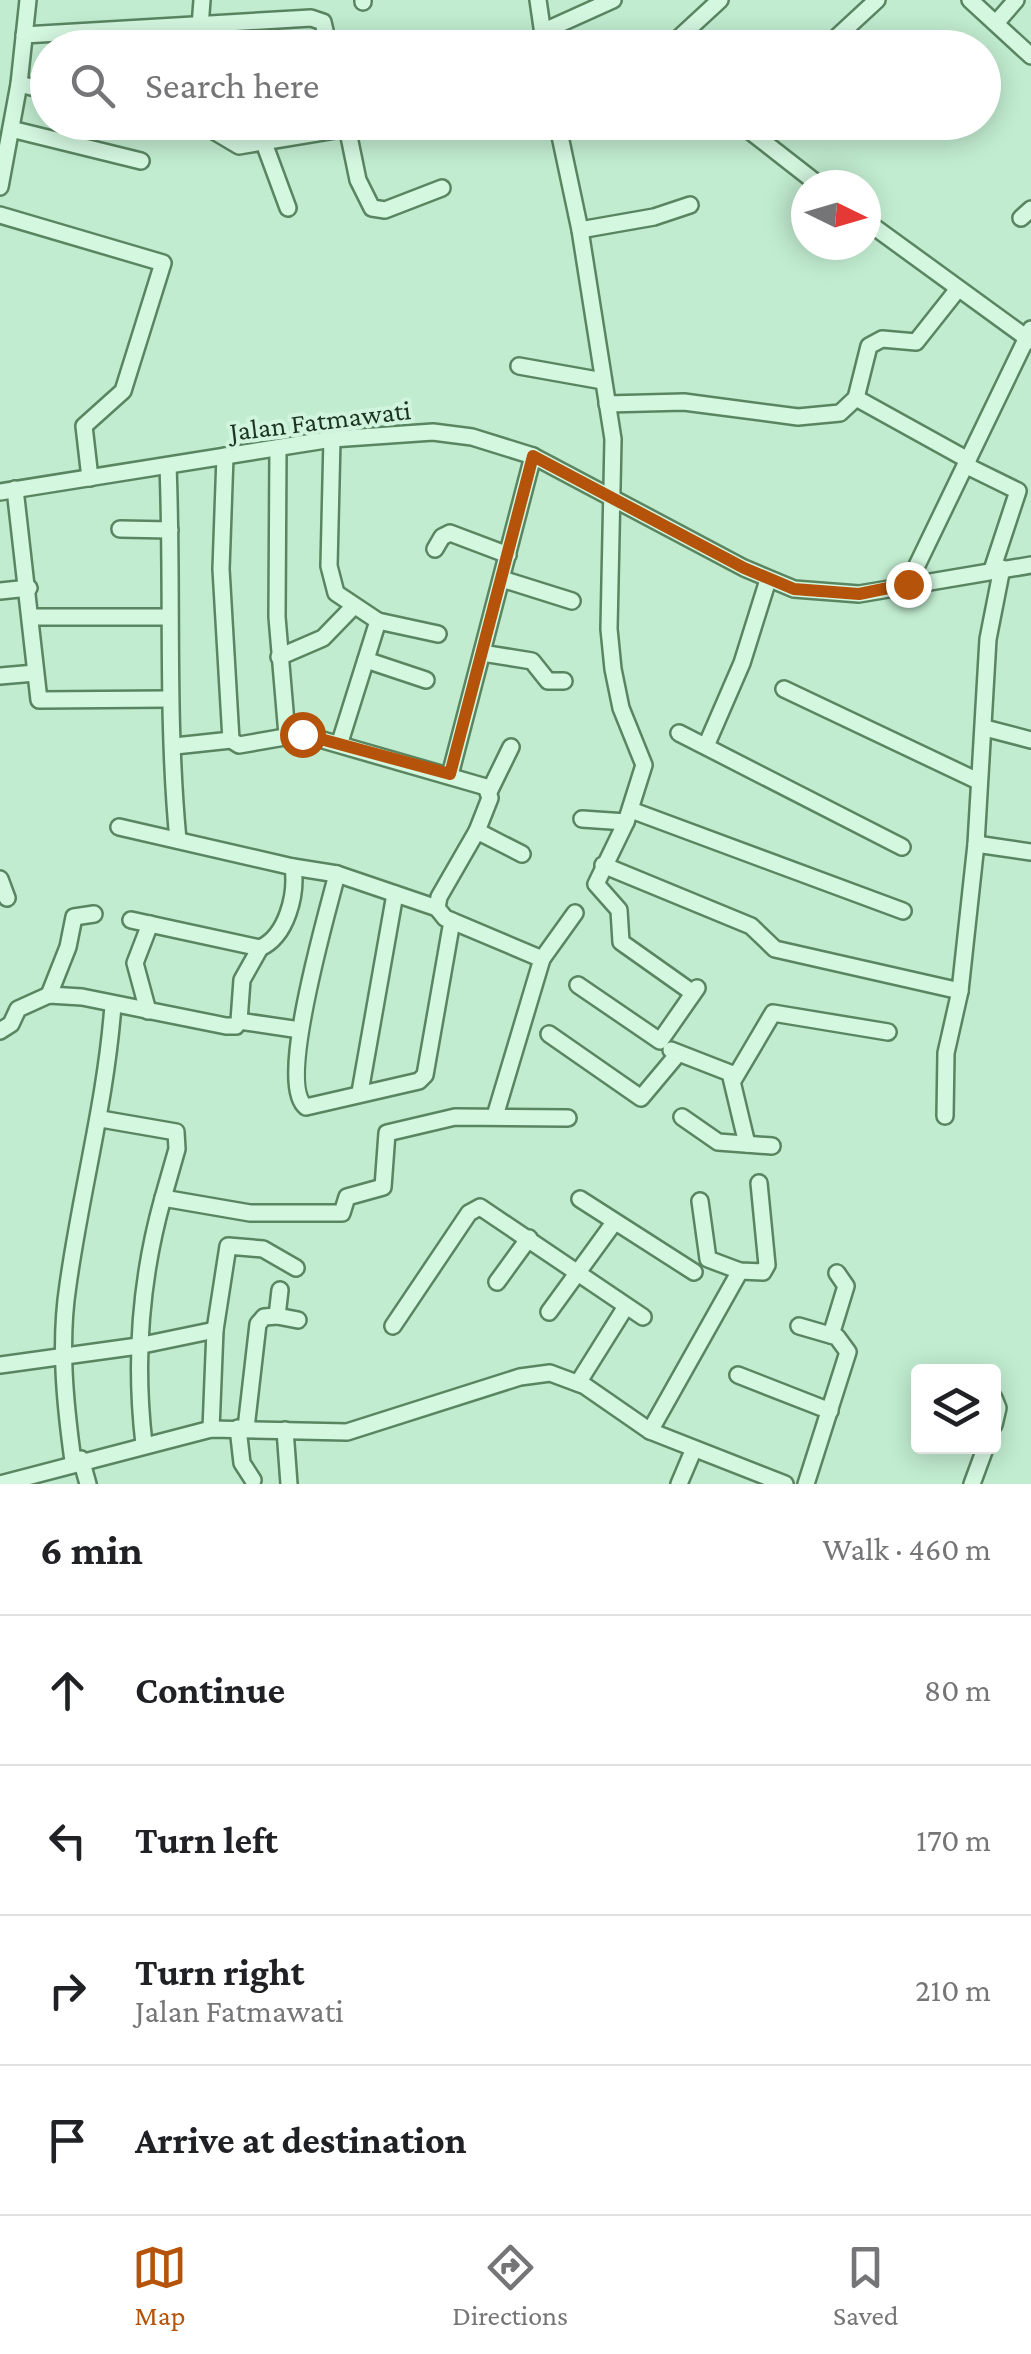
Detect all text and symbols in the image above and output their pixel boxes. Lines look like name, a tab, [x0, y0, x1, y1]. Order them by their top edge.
search box	[30, 30, 1001, 140]
icon: search	[65, 58, 120, 113]
text: Search here	[145, 64, 319, 106]
north arrow	[791, 170, 881, 260]
street label: Jalan Fatmawati	[225, 394, 413, 447]
route end	[886, 562, 932, 608]
route start	[280, 712, 326, 758]
map controls	[911, 1364, 1001, 1454]
button: layers	[911, 1364, 1001, 1454]
text: 6 min	[40, 1526, 143, 1573]
text: Walk · 460 m	[822, 1531, 991, 1567]
icon: ahead	[40, 1663, 95, 1718]
text: Continue	[135, 1669, 285, 1711]
text: 80 m	[924, 1672, 991, 1708]
icon: left	[40, 1813, 95, 1868]
text: Turn left	[135, 1819, 278, 1861]
text: 170 m	[916, 1822, 991, 1858]
text: Turn right	[135, 1951, 304, 1993]
icon: right	[40, 1963, 95, 2018]
text: 210 m	[915, 1972, 991, 2008]
text: Jalan Fatmawati	[135, 1993, 344, 2029]
icon: arrive	[40, 2113, 95, 2168]
text: Arrive at destination	[135, 2119, 467, 2161]
tab: Map	[132, 2240, 187, 2331]
tab: Directions	[452, 2240, 568, 2331]
tab: Saved	[833, 2240, 899, 2331]

